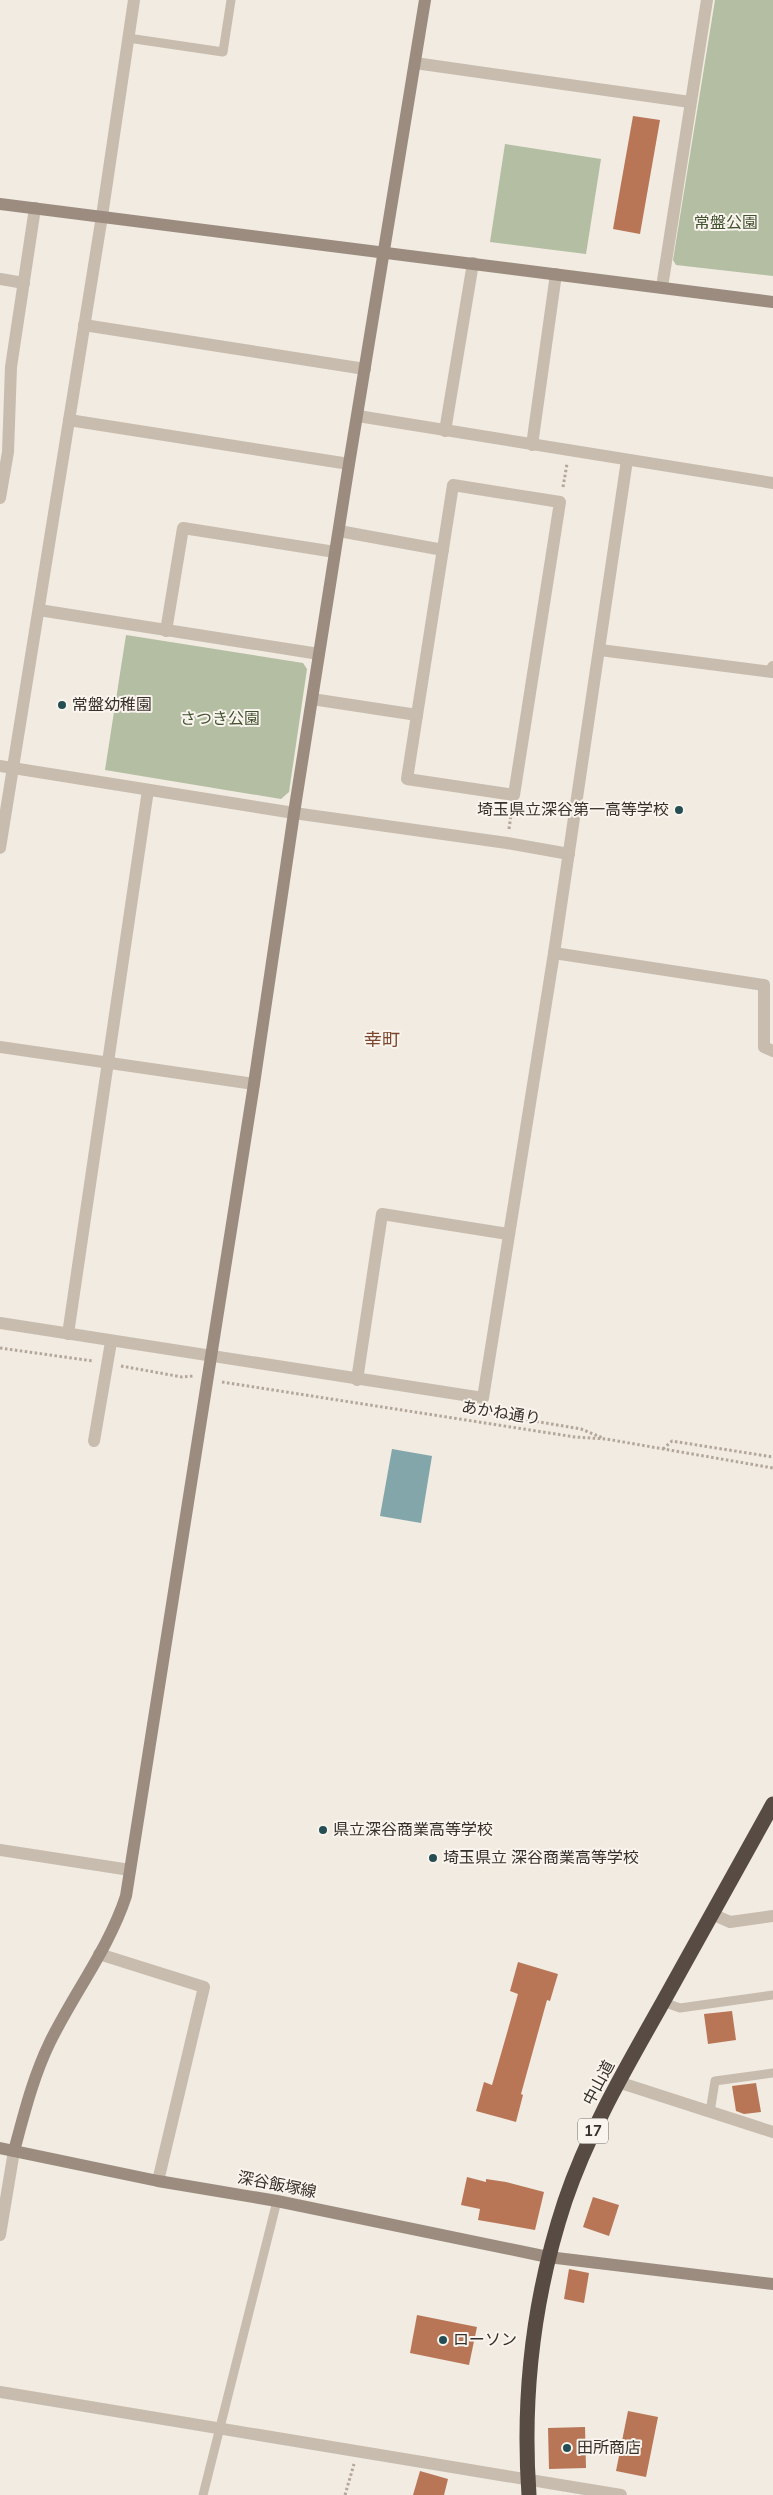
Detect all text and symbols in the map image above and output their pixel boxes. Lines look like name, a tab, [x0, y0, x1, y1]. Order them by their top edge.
park label: 常盤公園	[694, 212, 758, 234]
place label: 常盤幼稚園	[72, 694, 152, 716]
marker: 常盤幼稚園	[56, 699, 68, 711]
park label: さつき公園	[180, 708, 260, 730]
place label: 埼玉県立深谷第一高等学校	[477, 799, 669, 821]
marker: 埼玉県立深谷第一高等学校	[673, 804, 685, 816]
district label: 幸町	[364, 1028, 400, 1052]
street label: あかね通り	[460, 1396, 542, 1430]
place label: 県立深谷商業高等学校	[333, 1819, 493, 1841]
marker: 県立深谷商業高等学校	[317, 1824, 329, 1836]
place label: 埼玉県立 深谷商業高等学校	[443, 1847, 639, 1869]
marker: 埼玉県立 深谷商業高等学校	[427, 1852, 439, 1864]
street label: 中山道	[578, 2057, 620, 2109]
road number: 17	[578, 2118, 608, 2144]
street label: 深谷飯塚線	[236, 2167, 318, 2203]
place label: ローソン	[453, 2329, 517, 2351]
marker: ローソン	[437, 2334, 449, 2346]
place label: 田所商店	[577, 2437, 641, 2459]
marker: 田所商店	[561, 2442, 573, 2454]

